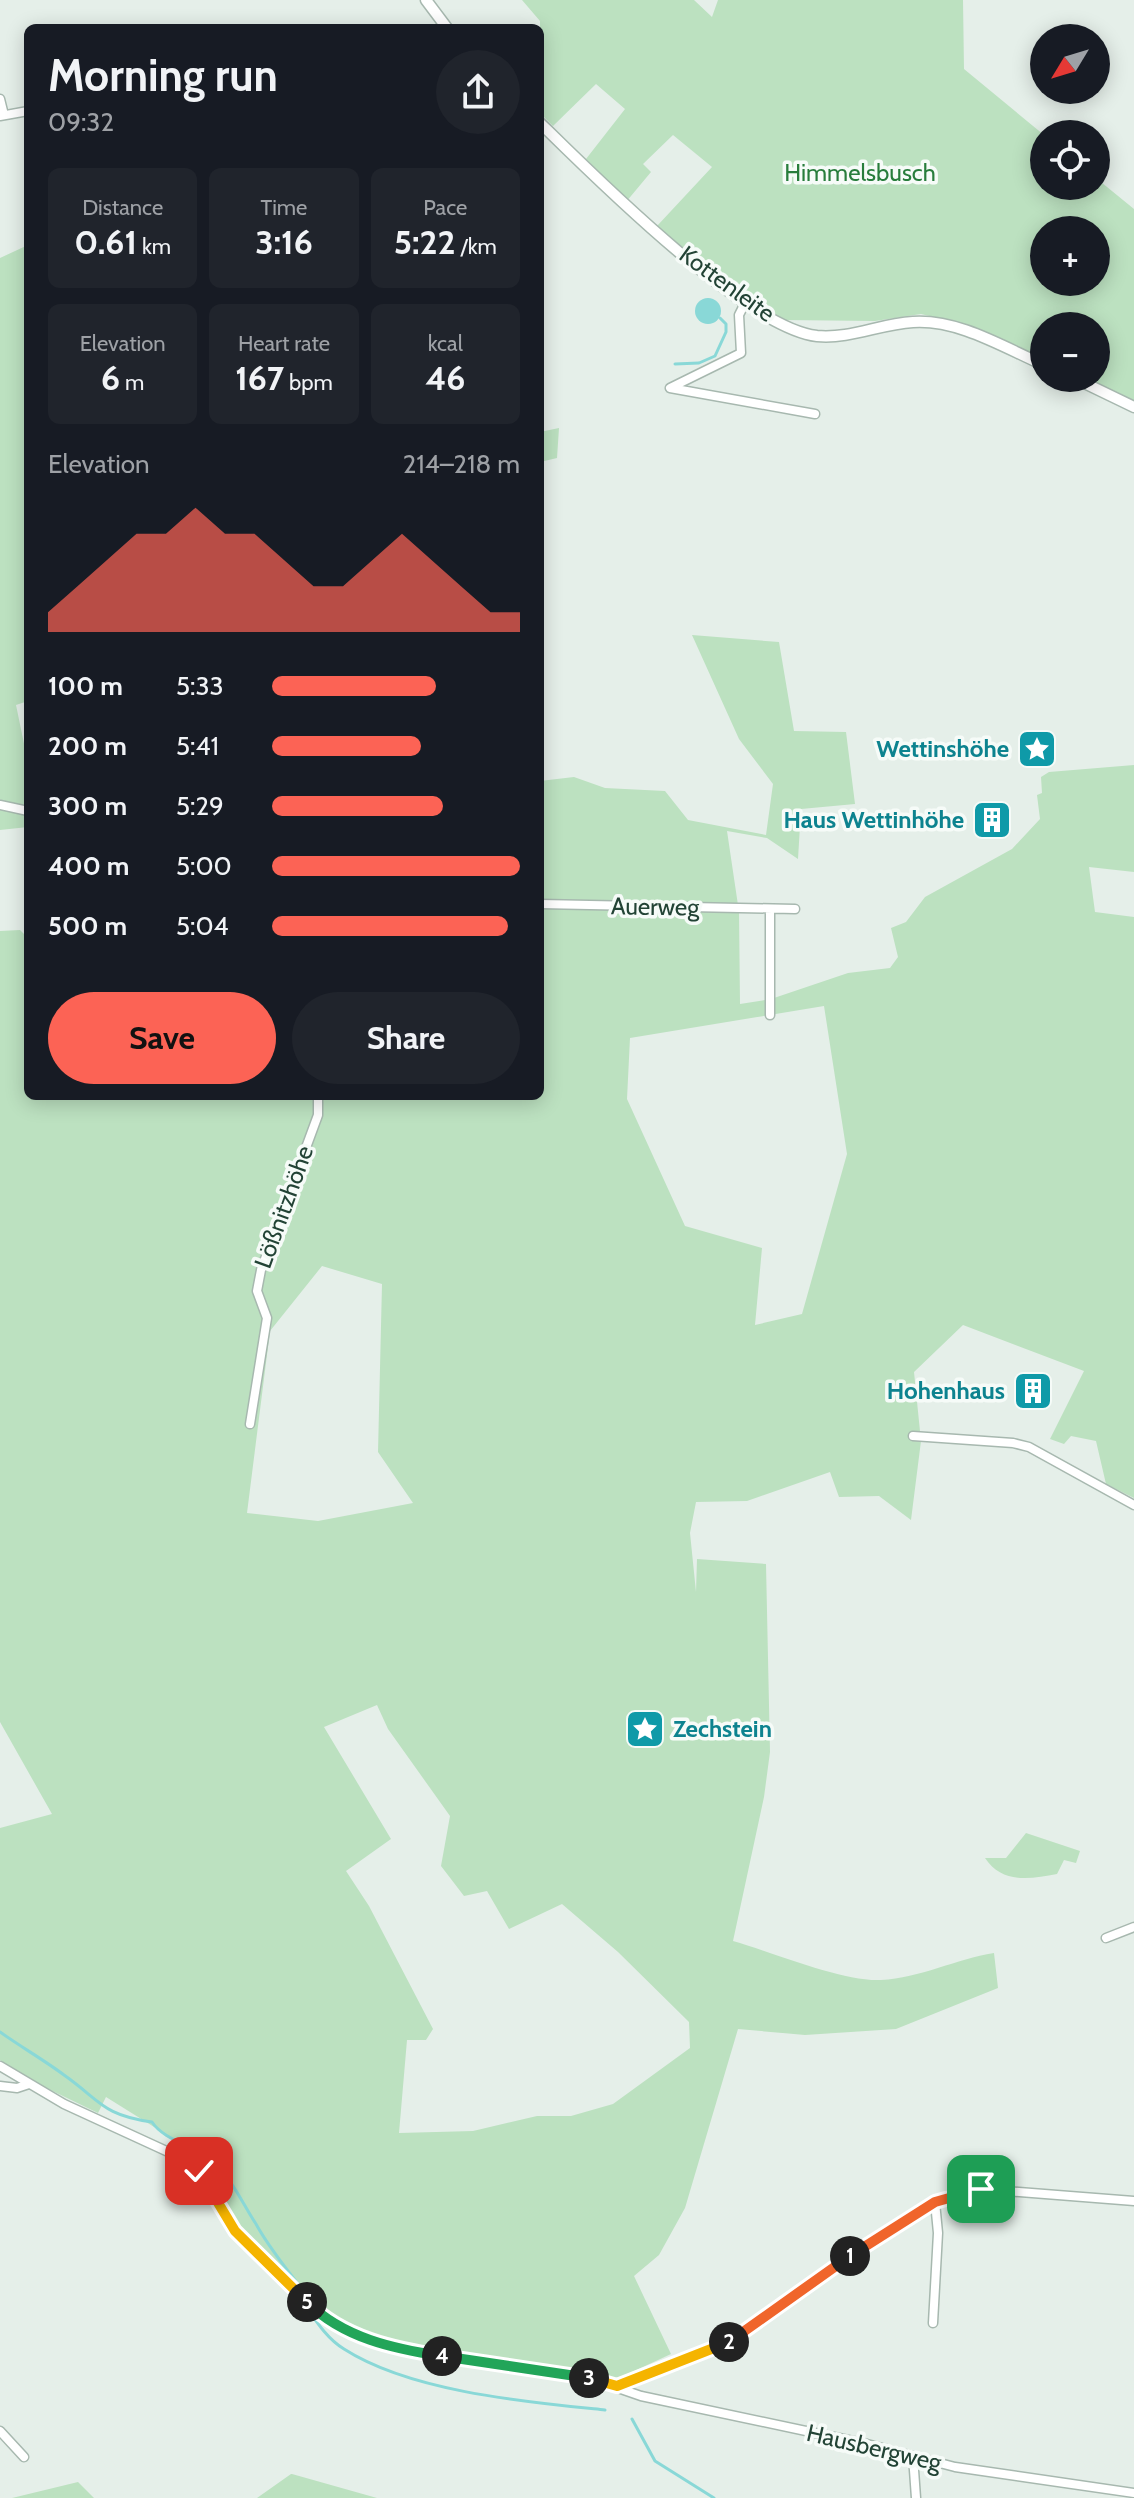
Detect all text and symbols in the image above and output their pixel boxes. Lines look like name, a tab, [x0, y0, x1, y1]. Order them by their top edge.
north arrow	[1030, 24, 1110, 104]
map controls	[1030, 24, 1110, 392]
text: Morning run	[48, 49, 278, 102]
button: share	[436, 50, 520, 134]
text: 09:32	[48, 106, 114, 138]
button: locate	[1030, 120, 1110, 200]
park label: Himmelsbusch	[784, 158, 936, 187]
text: Distance	[82, 194, 163, 221]
text: Time	[261, 194, 307, 221]
text: Pace	[423, 194, 467, 221]
button: +	[1030, 216, 1110, 296]
text: 0.61	[74, 221, 137, 263]
text: 3:16	[255, 221, 313, 263]
text: 5:22	[394, 221, 456, 263]
text: km	[137, 233, 171, 260]
text: /km	[456, 233, 497, 260]
street label: Kottenleite	[674, 239, 781, 328]
button: −	[1030, 312, 1110, 392]
text: Elevation	[80, 330, 166, 357]
text: Heart rate	[238, 330, 330, 357]
text: kcal	[428, 330, 463, 357]
text: 6	[101, 357, 120, 399]
text: 167	[235, 357, 284, 399]
text: 46	[425, 357, 465, 399]
text: m	[120, 369, 144, 396]
text: bpm	[284, 369, 333, 396]
text: Elevation	[48, 448, 150, 480]
text: 214–218 m	[403, 448, 520, 480]
text: 100 m	[48, 670, 123, 702]
text: 5:33	[176, 670, 224, 702]
place icon: Wettinshöhe	[1016, 728, 1058, 770]
text: 200 m	[48, 730, 127, 762]
text: 5:41	[176, 730, 219, 762]
place label: Wettinshöhe	[876, 734, 1009, 763]
text: 300 m	[48, 790, 127, 822]
text: 5:29	[176, 790, 224, 822]
building icon: Haus Wettinhöhe	[971, 799, 1013, 841]
place label: Haus Wettinhöhe	[784, 805, 964, 834]
text: 400 m	[48, 850, 129, 882]
text: 5:00	[176, 850, 232, 882]
street label: Auerweg	[611, 891, 701, 922]
text: 500 m	[48, 910, 127, 942]
text: 5:04	[176, 910, 229, 942]
button: Save	[48, 992, 276, 1084]
button: Share	[292, 992, 520, 1084]
street label: Lößnitzhöhe	[248, 1142, 319, 1272]
building icon: Hohenhaus	[1012, 1370, 1054, 1412]
place label: Hohenhaus	[887, 1376, 1005, 1405]
place icon: Zechstein	[624, 1708, 666, 1750]
place label: Zechstein	[673, 1714, 772, 1743]
pin	[165, 2137, 233, 2205]
icon: check	[177, 2149, 221, 2193]
pin	[947, 2155, 1015, 2223]
icon: arrive	[959, 2167, 1003, 2211]
pin: 1	[830, 2236, 870, 2276]
text: 1	[846, 2242, 854, 2269]
pin: 5	[287, 2282, 327, 2322]
text: 5	[301, 2288, 313, 2315]
pin: 2	[709, 2322, 749, 2362]
text: 2	[723, 2328, 735, 2355]
pin: 4	[422, 2336, 462, 2376]
text: 4	[435, 2342, 449, 2369]
pin: 3	[569, 2358, 609, 2398]
text: 3	[583, 2364, 595, 2391]
street label: Hausbergweg	[804, 2418, 945, 2477]

